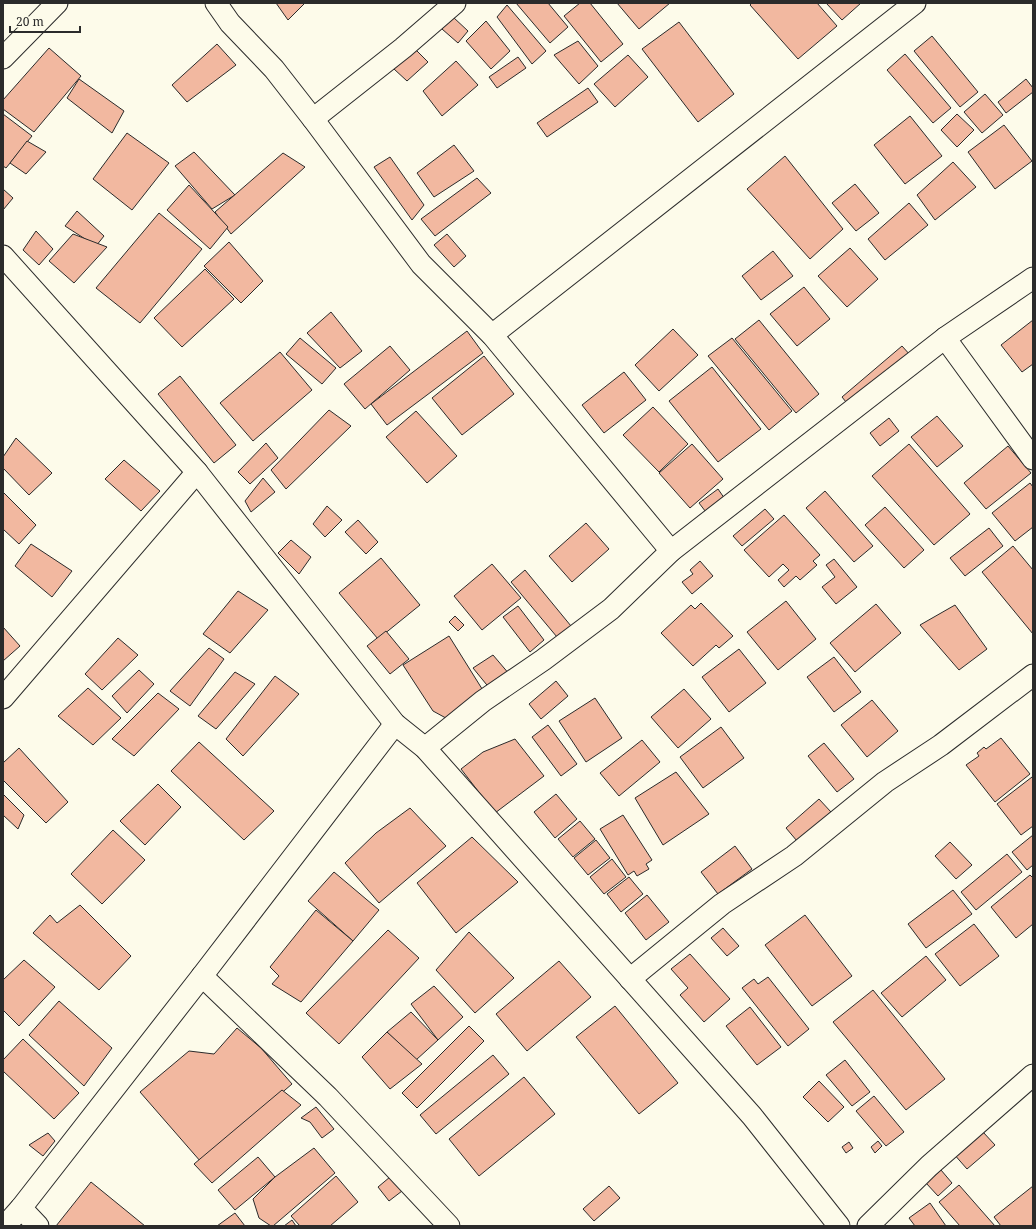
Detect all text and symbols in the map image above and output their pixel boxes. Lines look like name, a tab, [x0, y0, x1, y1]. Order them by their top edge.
scale bar	[10, 8, 80, 34]
text: 20 m	[16, 13, 44, 30]

